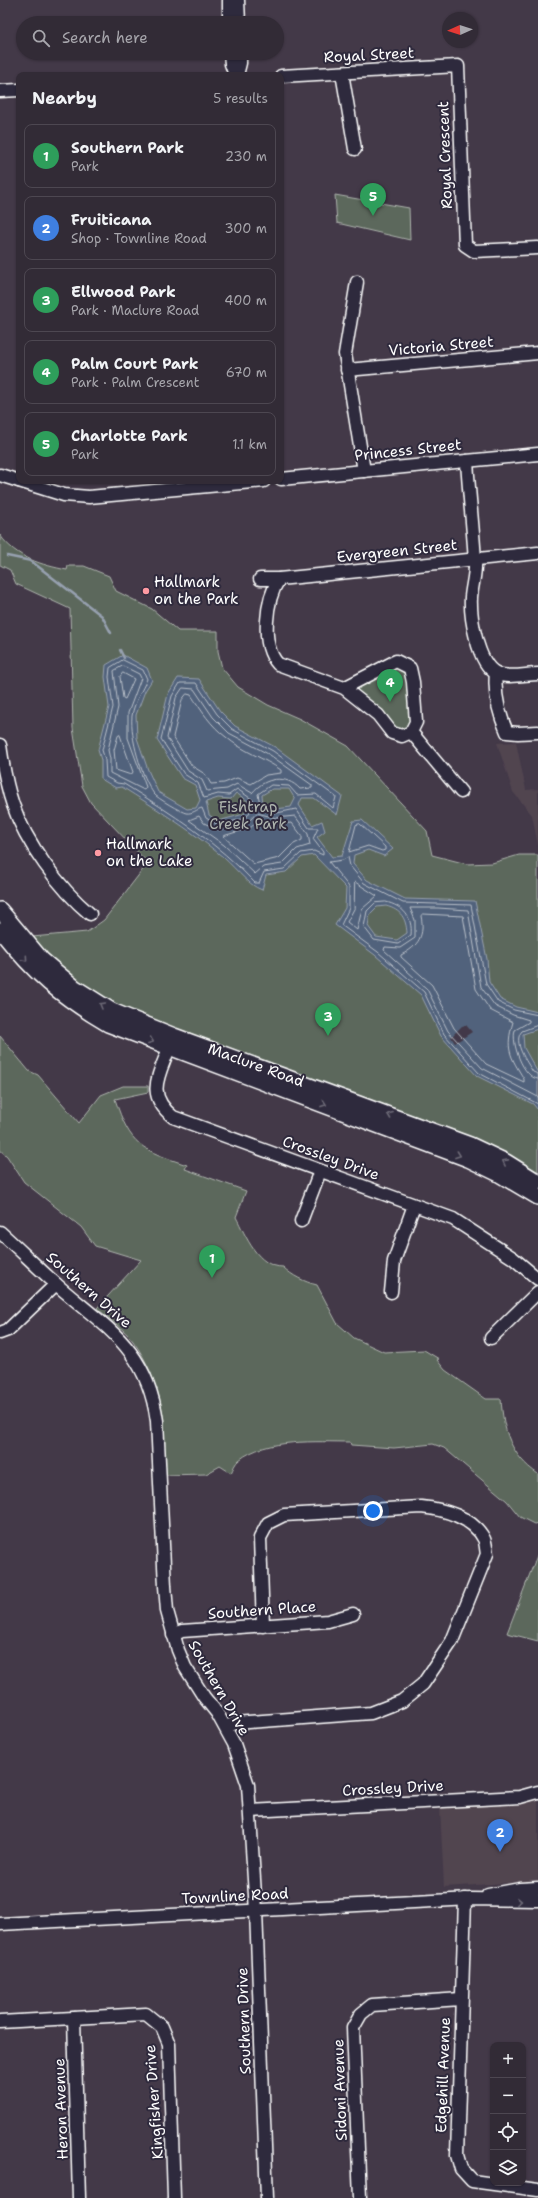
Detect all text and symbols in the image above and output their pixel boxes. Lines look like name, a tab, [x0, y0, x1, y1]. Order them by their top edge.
north arrow	[442, 12, 478, 48]
search box	[16, 16, 284, 60]
icon: search	[30, 27, 52, 49]
text: Search here	[62, 28, 148, 48]
street label: Royal Street	[323, 43, 415, 67]
text: Nearby	[32, 87, 97, 109]
text: 5 results	[213, 90, 268, 107]
street label: Royal Crescent	[433, 101, 457, 209]
text: Southern Park	[71, 138, 184, 158]
text: 1	[43, 148, 49, 165]
text: 230 m	[225, 148, 267, 165]
text: Park	[71, 158, 99, 175]
pin: 5	[360, 183, 386, 216]
text: Fruiticana	[71, 210, 151, 230]
text: 2	[41, 220, 51, 237]
text: 300 m	[224, 220, 267, 237]
text: Shop · Townline Road	[71, 230, 207, 247]
text: Ellwood Park	[71, 282, 176, 302]
text: 3	[41, 292, 51, 309]
text: 400 m	[224, 292, 267, 309]
text: Park · Maclure Road	[71, 302, 199, 319]
street label: Victoria Street	[388, 331, 494, 361]
text: Palm Court Park	[71, 354, 199, 374]
text: 4	[41, 364, 51, 381]
text: 670 m	[226, 364, 267, 381]
text: Park · Palm Crescent	[71, 374, 199, 391]
text: Charlotte Park	[71, 426, 188, 446]
street label: Princess Street	[354, 434, 462, 466]
text: 5	[42, 436, 50, 453]
text: 1.1 km	[232, 436, 267, 453]
text: Park	[71, 446, 99, 463]
street label: Evergreen Street	[336, 535, 458, 567]
place label: Hallmark on the Park	[154, 572, 239, 609]
marker: Hallmark on the Park	[141, 586, 151, 596]
pin: 4	[377, 669, 403, 702]
park label: Fishtrap Creek Park	[209, 797, 287, 834]
place label: Hallmark on the Lake	[106, 834, 192, 871]
marker: Hallmark on the Lake	[93, 848, 103, 858]
one-way arrow	[21, 955, 28, 962]
one-way arrow	[99, 1003, 106, 1010]
pin: 3	[315, 1003, 341, 1036]
one-way arrow	[148, 1037, 155, 1045]
street label: Maclure Road	[205, 1038, 307, 1092]
one-way arrow	[321, 1100, 328, 1108]
one-way arrow	[386, 1111, 393, 1119]
street label: Crossley Drive	[280, 1131, 382, 1185]
one-way arrow	[454, 1150, 461, 1159]
one-way arrow	[502, 1159, 509, 1167]
pin: 1	[199, 1245, 225, 1278]
street label: Southern Drive	[42, 1247, 136, 1333]
your location	[363, 1501, 383, 1521]
street label: Southern Place	[207, 1596, 317, 1624]
street label: Southern Drive	[184, 1637, 254, 1739]
street label: Crossley Drive	[342, 1775, 444, 1801]
pin: 2	[487, 1819, 513, 1852]
street label: Townline Road	[181, 1883, 290, 1909]
one-way arrow	[516, 1897, 522, 1905]
street label: Southern Drive	[232, 1967, 256, 2075]
street label: Edgehill Avenue	[431, 2017, 455, 2133]
street label: Sidoni Avenue	[328, 2039, 352, 2141]
map controls	[490, 2042, 526, 2186]
button: +	[490, 2042, 526, 2078]
street label: Kingfisher Drive	[140, 2044, 168, 2160]
street label: Heron Avenue	[49, 2058, 73, 2160]
button: −	[490, 2078, 526, 2114]
button: locate	[490, 2114, 526, 2150]
button: layers	[490, 2150, 526, 2186]

